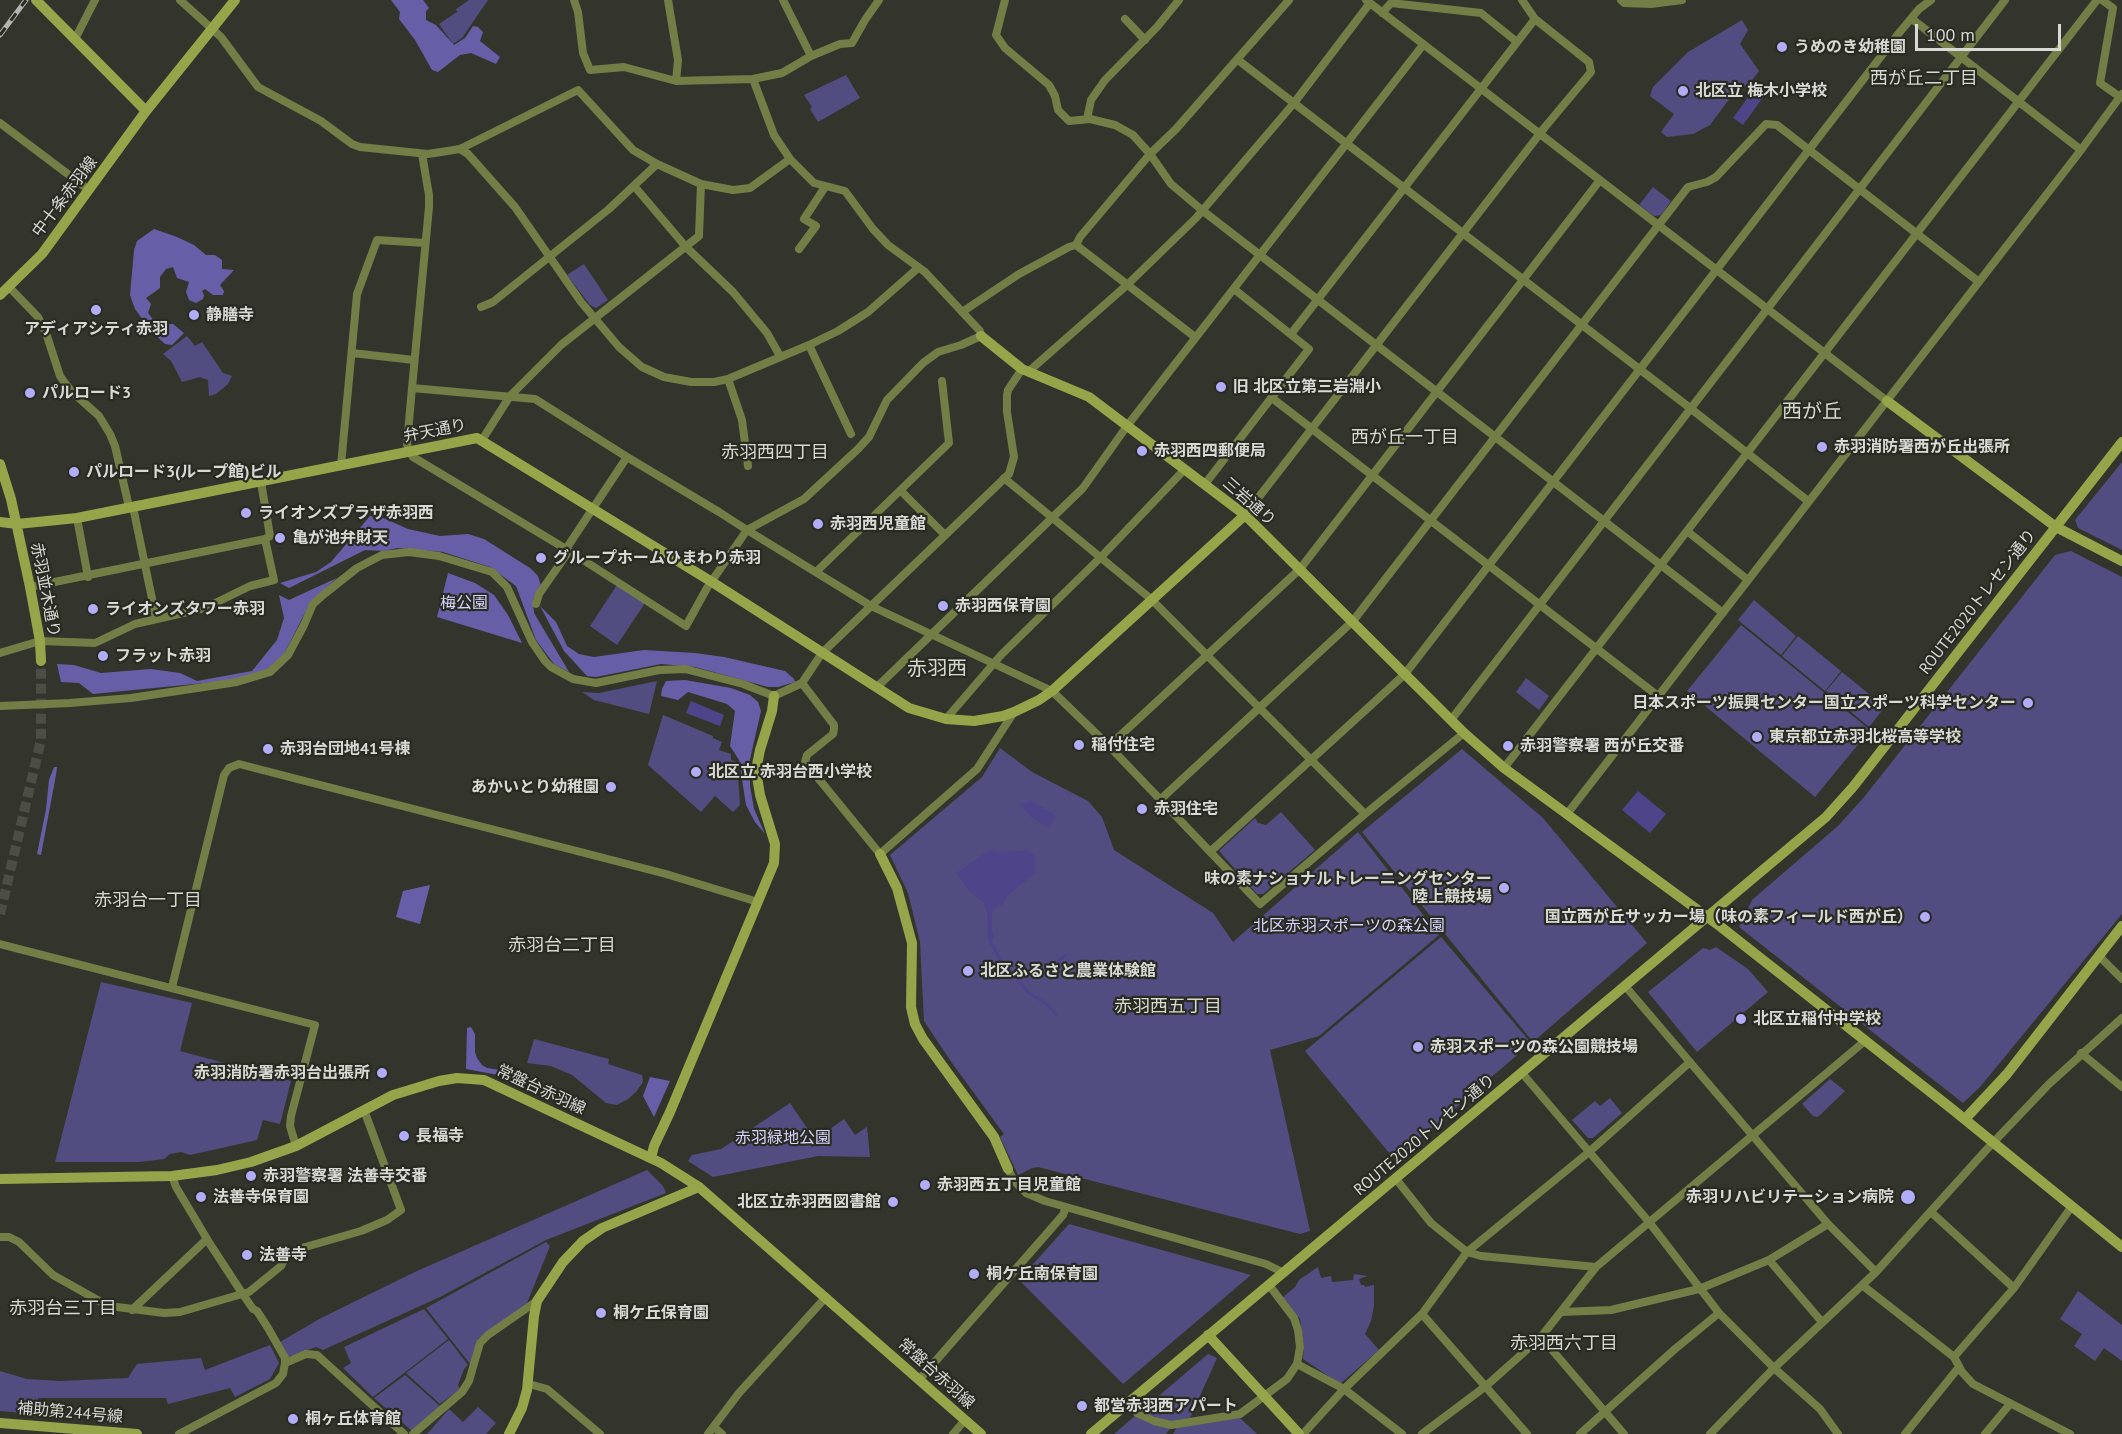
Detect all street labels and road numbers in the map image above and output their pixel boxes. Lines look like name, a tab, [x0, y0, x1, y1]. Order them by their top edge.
street label: 中十条赤羽線	[28, 153, 102, 241]
street label: 弁天通り	[402, 415, 468, 447]
street label: 三岩通り	[1219, 474, 1279, 530]
street label: ROUTE2020トレセン通り	[1915, 526, 2041, 678]
street label: 赤羽並木通り	[26, 541, 64, 639]
street label: 常盤台赤羽線	[493, 1061, 589, 1119]
street label: ROUTE2020トレセン通り	[1350, 1070, 1500, 1200]
street label: 常盤台赤羽線	[894, 1335, 978, 1413]
street label: 補助第244号線	[16, 1399, 124, 1427]

